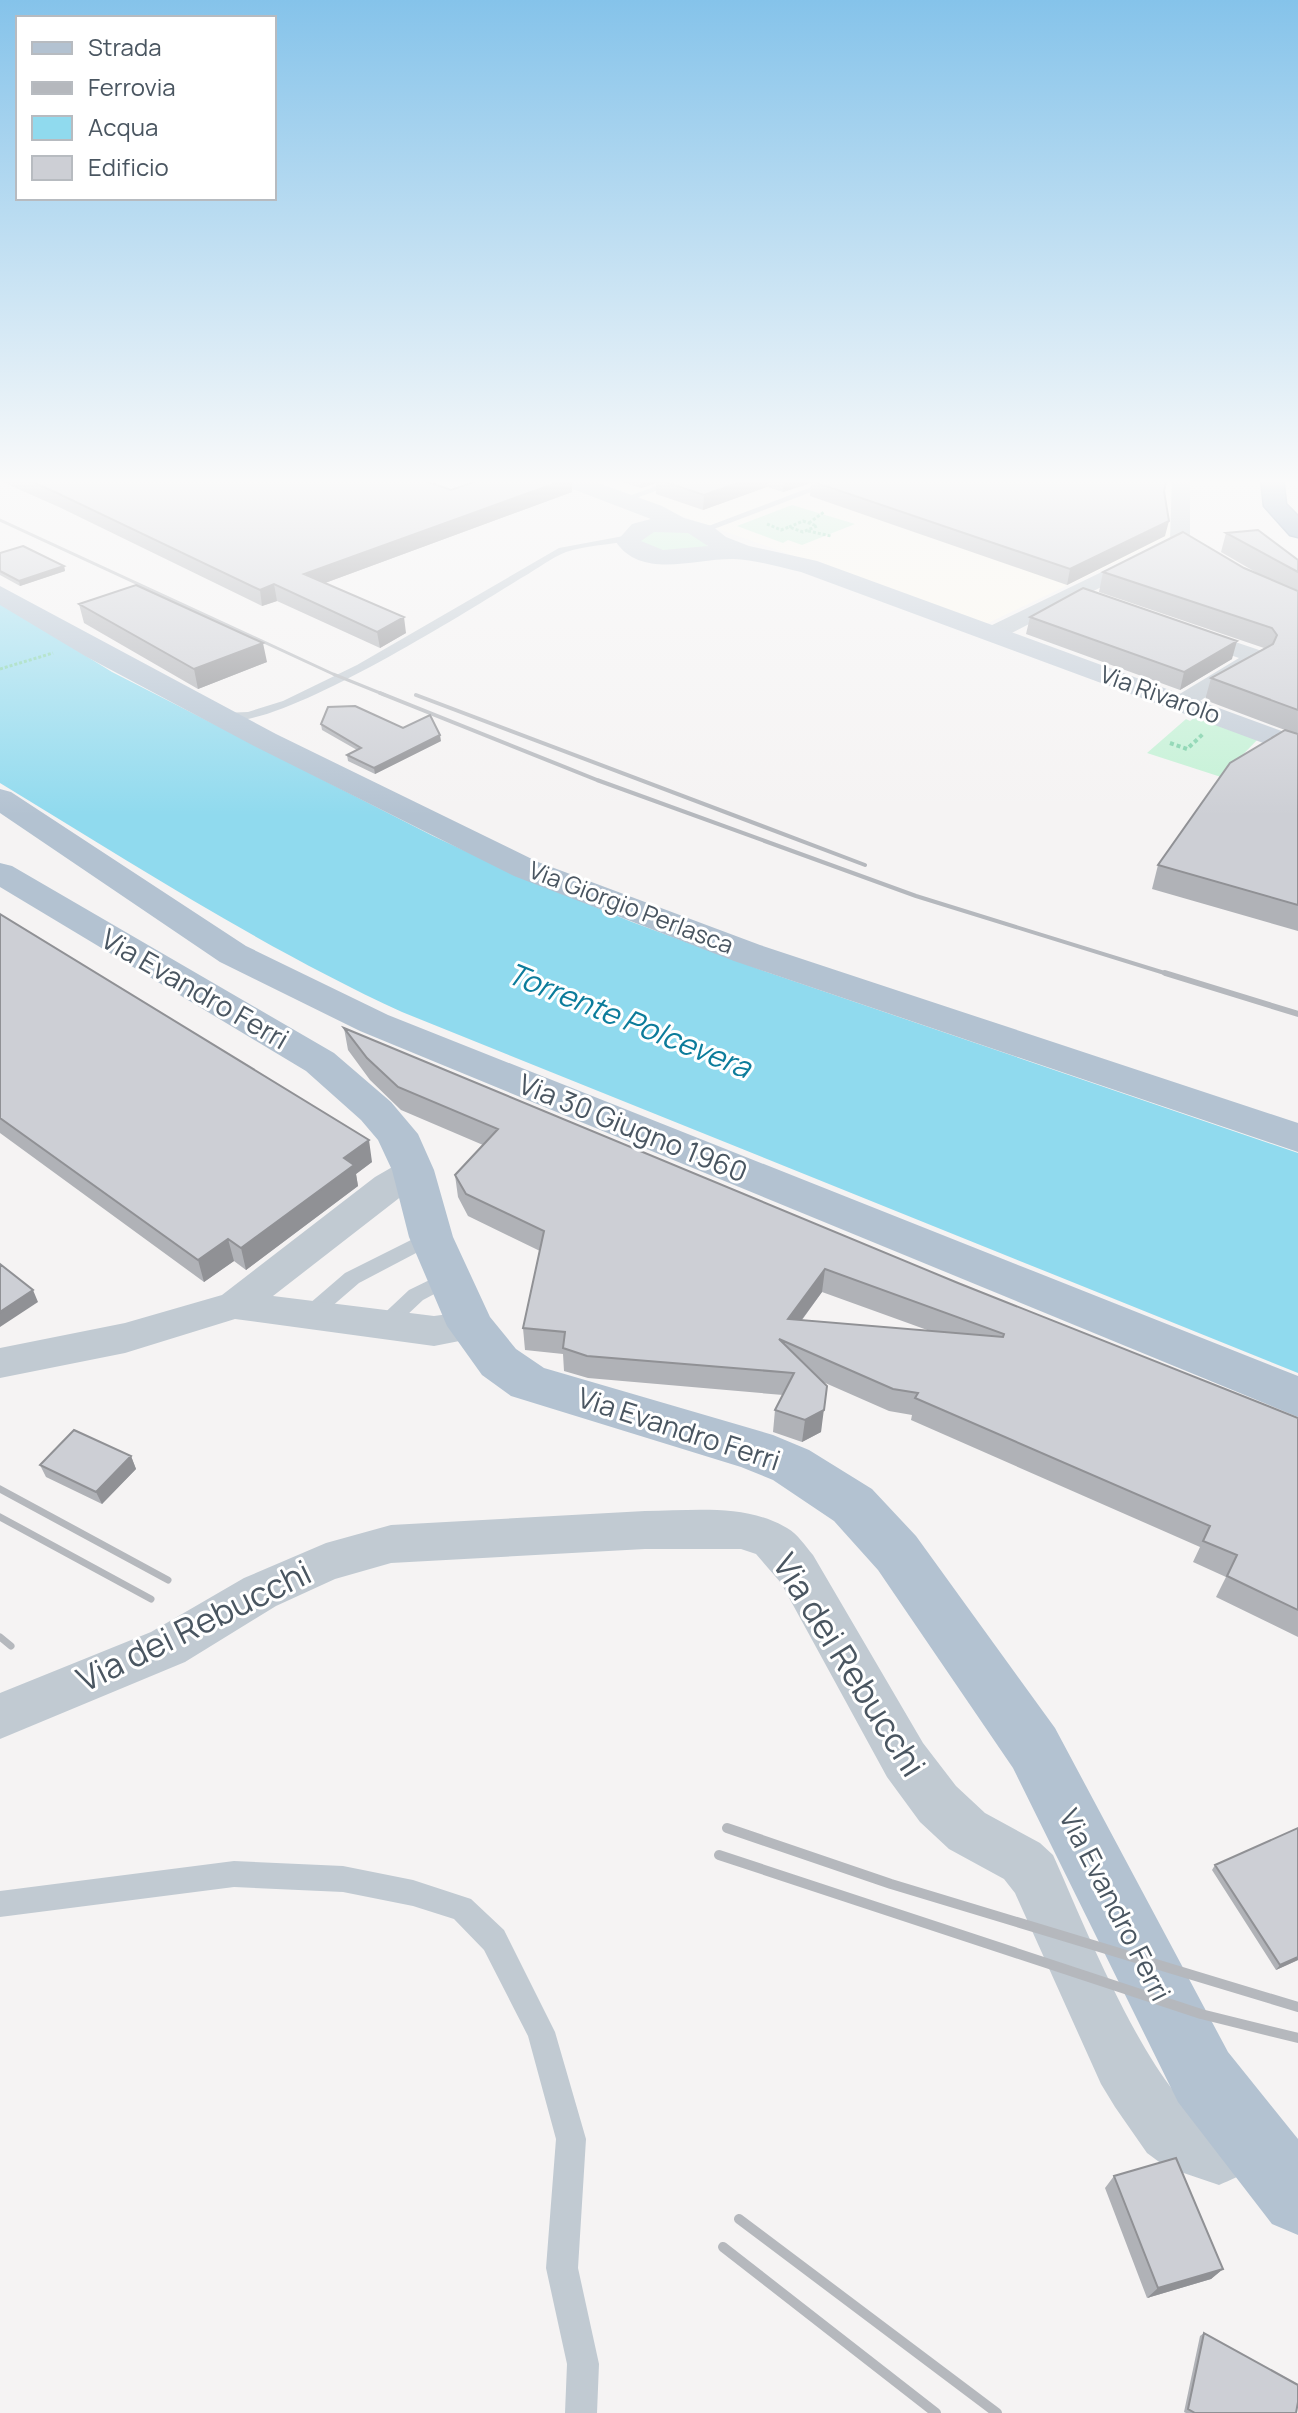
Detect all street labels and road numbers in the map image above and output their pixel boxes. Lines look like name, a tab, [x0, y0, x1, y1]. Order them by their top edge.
street label: Via Rivarolo	[1096, 657, 1225, 731]
street label: Via Giorgio Perlasca	[525, 852, 739, 961]
street label: Via Evandro Ferri	[95, 919, 296, 1057]
street label: Via 30 Giugno 1960	[514, 1064, 753, 1190]
street label: Via Evandro Ferri	[573, 1377, 785, 1479]
street label: Via dei Rebucchi	[763, 1544, 937, 1785]
street label: Via dei Rebucchi	[69, 1549, 318, 1702]
street label: Via Evandro Ferri	[1051, 1802, 1181, 2007]

